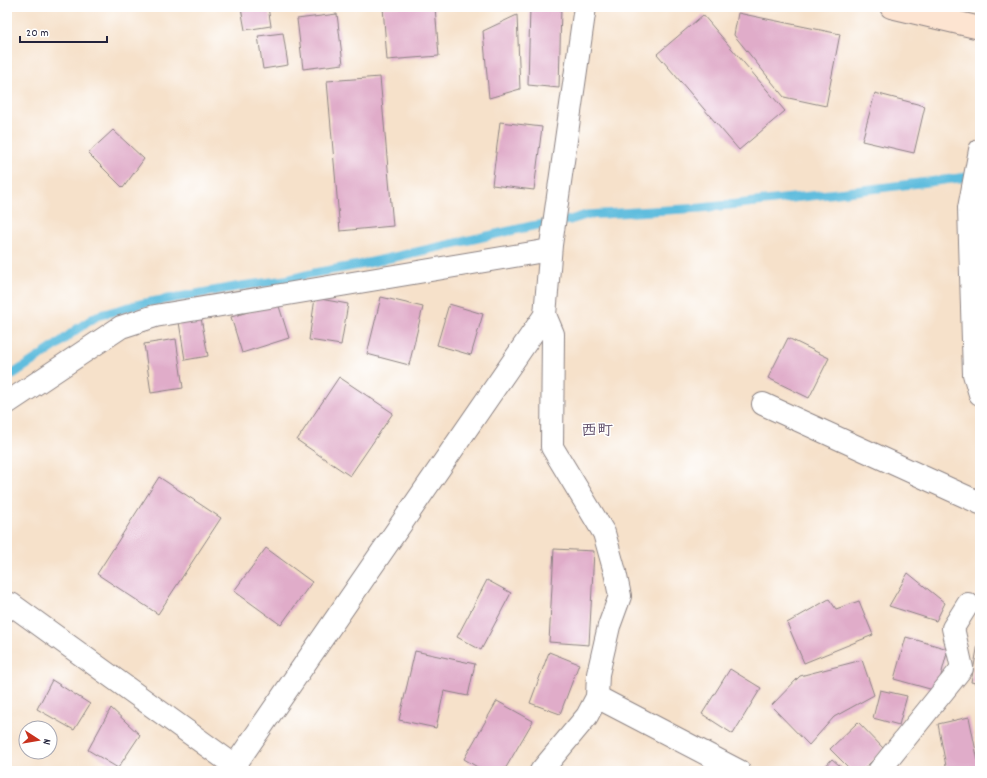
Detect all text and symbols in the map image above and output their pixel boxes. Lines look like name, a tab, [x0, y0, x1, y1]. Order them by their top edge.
scale bar	[20, 18, 107, 44]
text: 20 m	[26, 25, 49, 42]
district label: 西町	[581, 420, 613, 443]
north arrow	[18, 720, 58, 760]
text: N	[37, 737, 54, 747]

